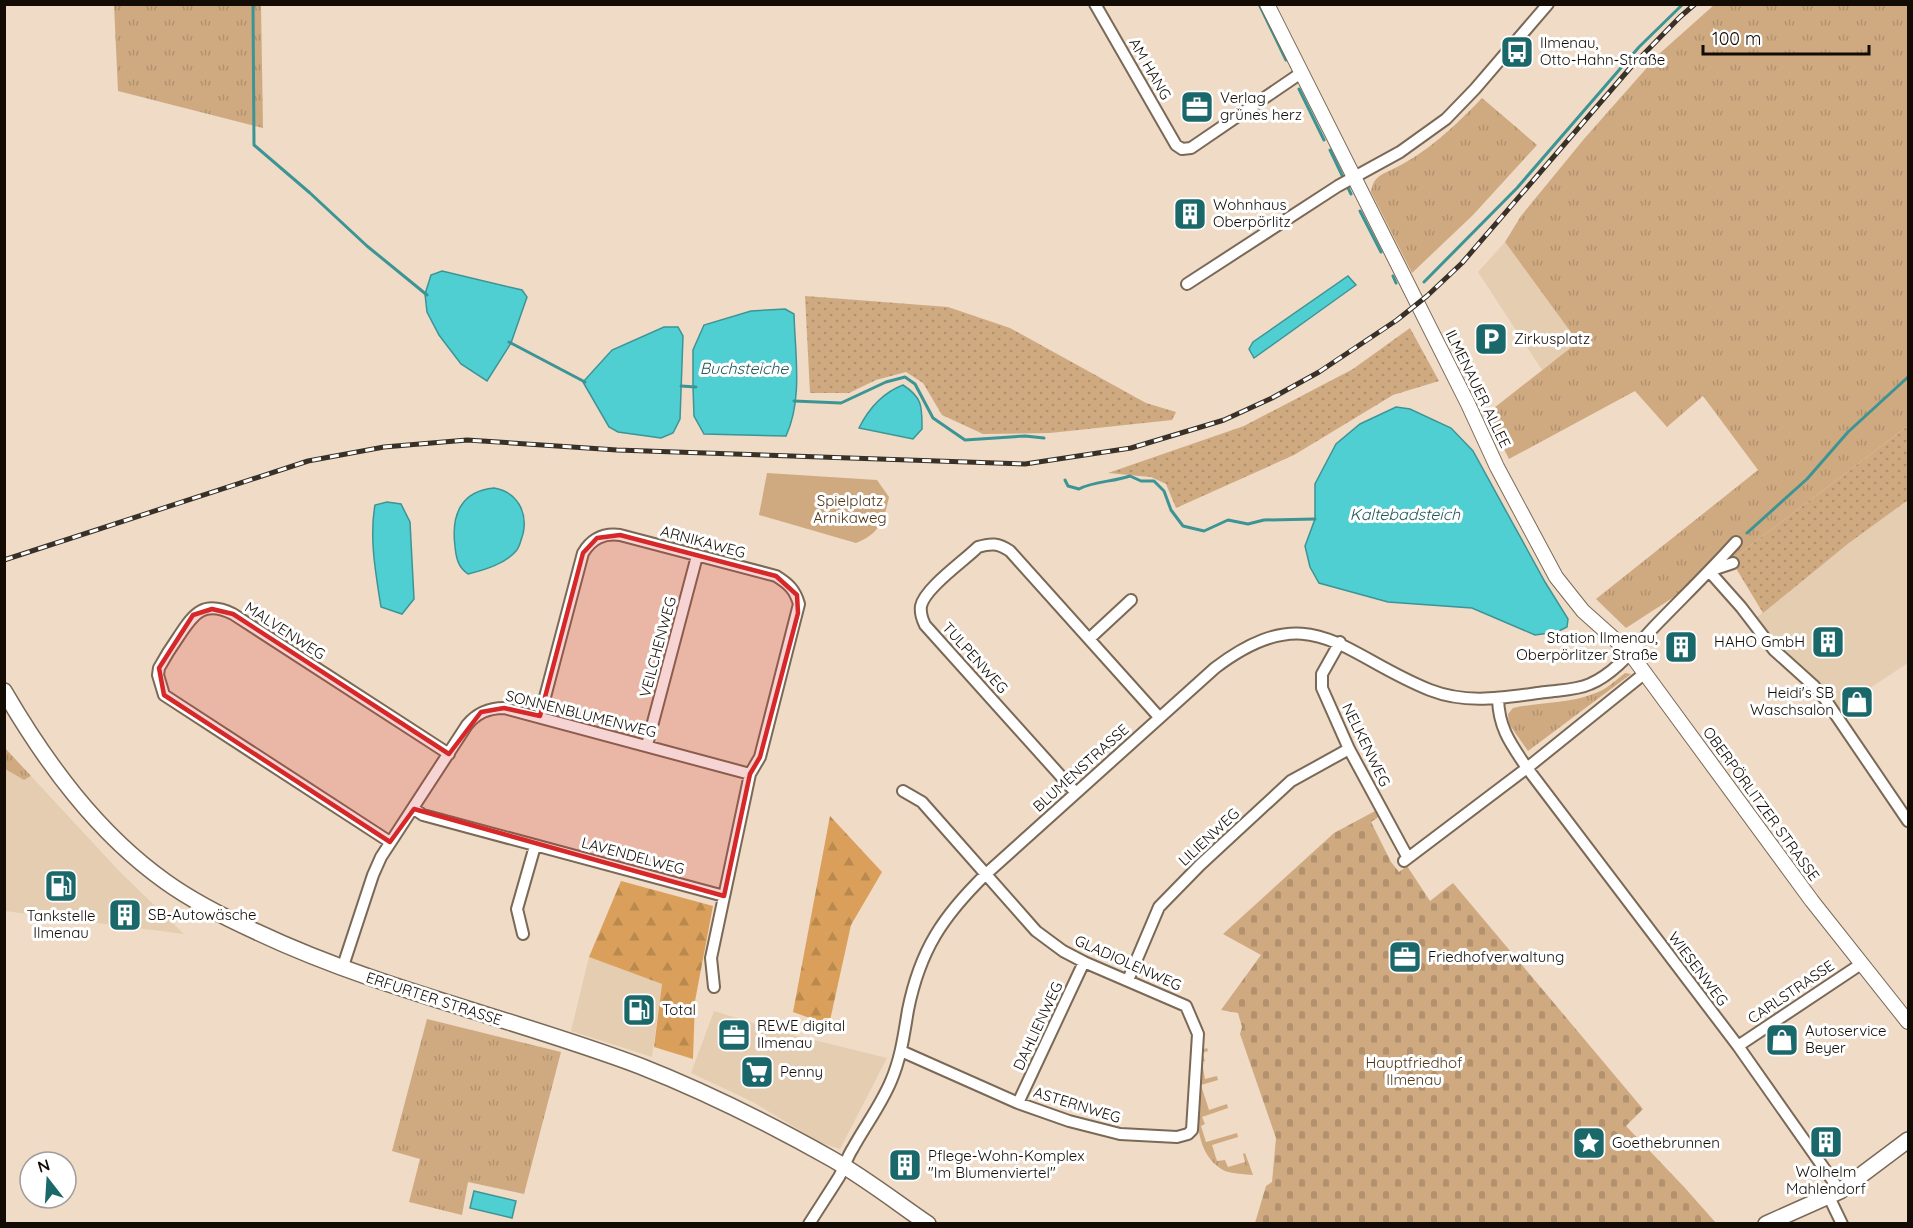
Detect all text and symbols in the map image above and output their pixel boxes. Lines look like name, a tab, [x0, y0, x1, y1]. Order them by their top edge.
scale bar	[1703, 18, 1870, 56]
text: 100 m	[1712, 27, 1761, 50]
place label: Ilmenau, Otto-Hahn-Straße	[1540, 33, 1665, 69]
bus stop icon: Ilmenau, Otto-Hahn-Straße	[1499, 34, 1535, 70]
street label: AM HANG	[1125, 35, 1176, 103]
place label: Verlag grünes herz	[1220, 88, 1302, 124]
office icon: Verlag grünes herz	[1179, 89, 1215, 125]
place label: Wohnhaus Oberpörlitz	[1213, 195, 1291, 231]
building icon: Wohnhaus Oberpörlitz	[1172, 196, 1208, 232]
parking icon: Zirkusplatz	[1473, 321, 1509, 357]
street label: ILMENAUER ALLEE	[1442, 327, 1515, 451]
place label: Zirkusplatz	[1514, 329, 1590, 348]
water label: Buchsteiche	[700, 358, 789, 378]
park label: Spielplatz Arnikaweg	[813, 491, 887, 527]
water label: Kaltebadsteich	[1350, 504, 1461, 524]
street label: ARNIKAWEG	[658, 521, 748, 562]
street label: VEILCHENWEG	[635, 594, 680, 699]
street label: MALVENWEG	[241, 598, 329, 664]
street label: TULPENWEG	[938, 618, 1012, 697]
building icon: HAHO GmbH	[1810, 624, 1846, 660]
place label: Station Ilmenau, Oberpörlitzer Straße	[1516, 628, 1658, 664]
building icon: Station Ilmenau, Oberpörlitzer Straße	[1663, 629, 1699, 665]
place label: HAHO GmbH	[1714, 632, 1805, 651]
place label: Heidi's SB Waschsalon	[1750, 683, 1834, 719]
shop icon: Heidi's SB Waschsalon	[1839, 684, 1875, 720]
street label: SONNENBLUMENWEG	[504, 686, 658, 741]
street label: NELKENWEG	[1338, 700, 1395, 790]
street label: BLUMENSTRASSE	[1029, 720, 1133, 816]
street label: OBERPÖRLITZER STRASSE	[1699, 723, 1824, 885]
street label: LILIENWEG	[1174, 804, 1243, 870]
street label: LAVENDELWEG	[579, 833, 687, 878]
fuel station icon: Tankstelle Ilmenau	[43, 868, 79, 904]
building icon: SB-Autowäsche	[107, 897, 143, 933]
place label: SB-Autowäsche	[148, 905, 256, 924]
place label: Tankstelle Ilmenau	[26, 906, 96, 942]
street label: WIESENWEG	[1664, 928, 1732, 1010]
street label: GLADIOLENWEG	[1072, 930, 1185, 995]
office icon: Friedhofverwaltung	[1387, 939, 1423, 975]
place label: Friedhofverwaltung	[1428, 947, 1564, 966]
street label: CARLSTRASSE	[1744, 956, 1838, 1027]
street label: ERFURTER STRASSE	[364, 968, 505, 1029]
street label: DAHLIENWEG	[1009, 978, 1066, 1073]
fuel station icon: Total	[621, 992, 657, 1028]
place label: Total	[662, 1000, 696, 1019]
place label: REWE digital Ilmenau	[757, 1016, 845, 1052]
office icon: REWE digital Ilmenau	[716, 1017, 752, 1053]
place label: Autoservice Beyer	[1805, 1021, 1887, 1057]
shop icon: Autoservice Beyer	[1764, 1022, 1800, 1058]
park label: Hauptfriedhof Ilmenau	[1365, 1053, 1463, 1089]
supermarket icon: Penny	[739, 1054, 775, 1090]
place label: Penny	[780, 1062, 823, 1081]
street label: ASTERNWEG	[1031, 1082, 1123, 1127]
building icon: Wolhelm Mahlendorf	[1808, 1124, 1844, 1160]
place icon: Goethebrunnen	[1571, 1125, 1607, 1161]
place label: Goethebrunnen	[1612, 1133, 1720, 1152]
place label: Pflege-Wohn-Komplex "Im Blumenviertel"	[928, 1146, 1085, 1182]
building icon: Pflege-Wohn-Komplex "Im Blumenviertel"	[887, 1147, 923, 1183]
north arrow	[18, 1150, 78, 1210]
text: N	[35, 1154, 52, 1177]
place label: Wolhelm Mahlendorf	[1786, 1162, 1866, 1198]

